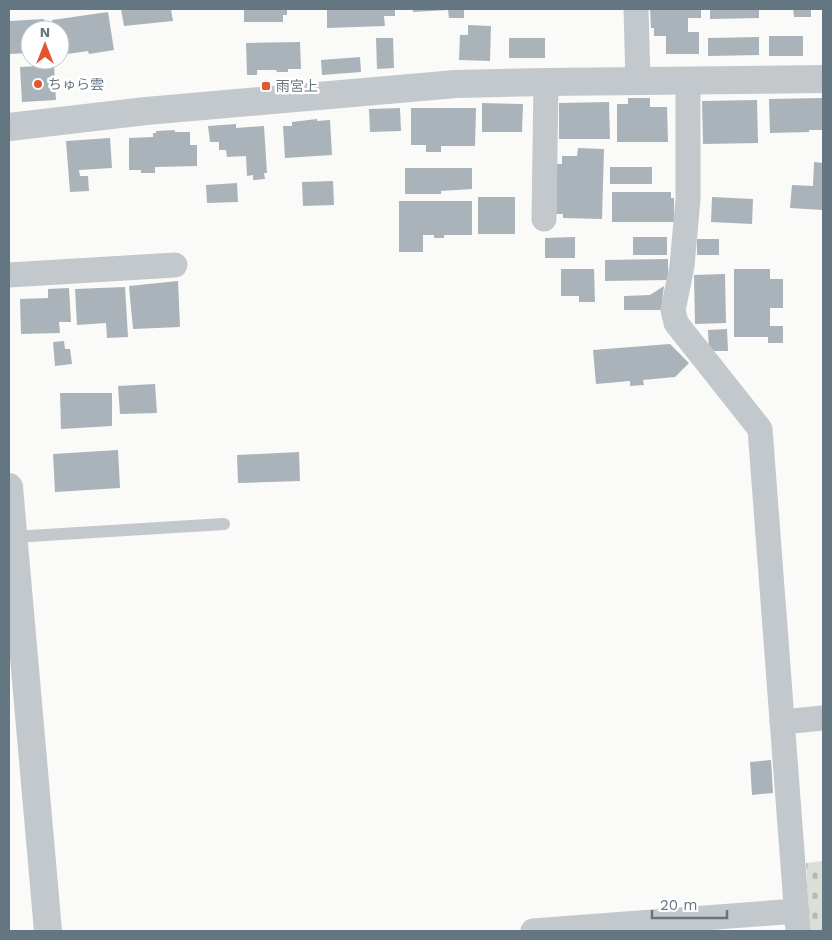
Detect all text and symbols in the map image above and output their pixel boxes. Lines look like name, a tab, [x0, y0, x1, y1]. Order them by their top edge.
north arrow	[20, 20, 70, 70]
text: N	[40, 24, 50, 40]
place label: ちゅら雲	[48, 76, 104, 92]
marker: ちゅら雲	[32, 78, 44, 90]
place label: 雨宮上	[276, 78, 318, 94]
marker: 雨宮上	[260, 80, 272, 92]
scale bar	[652, 888, 727, 920]
text: 20 m	[660, 896, 698, 914]

